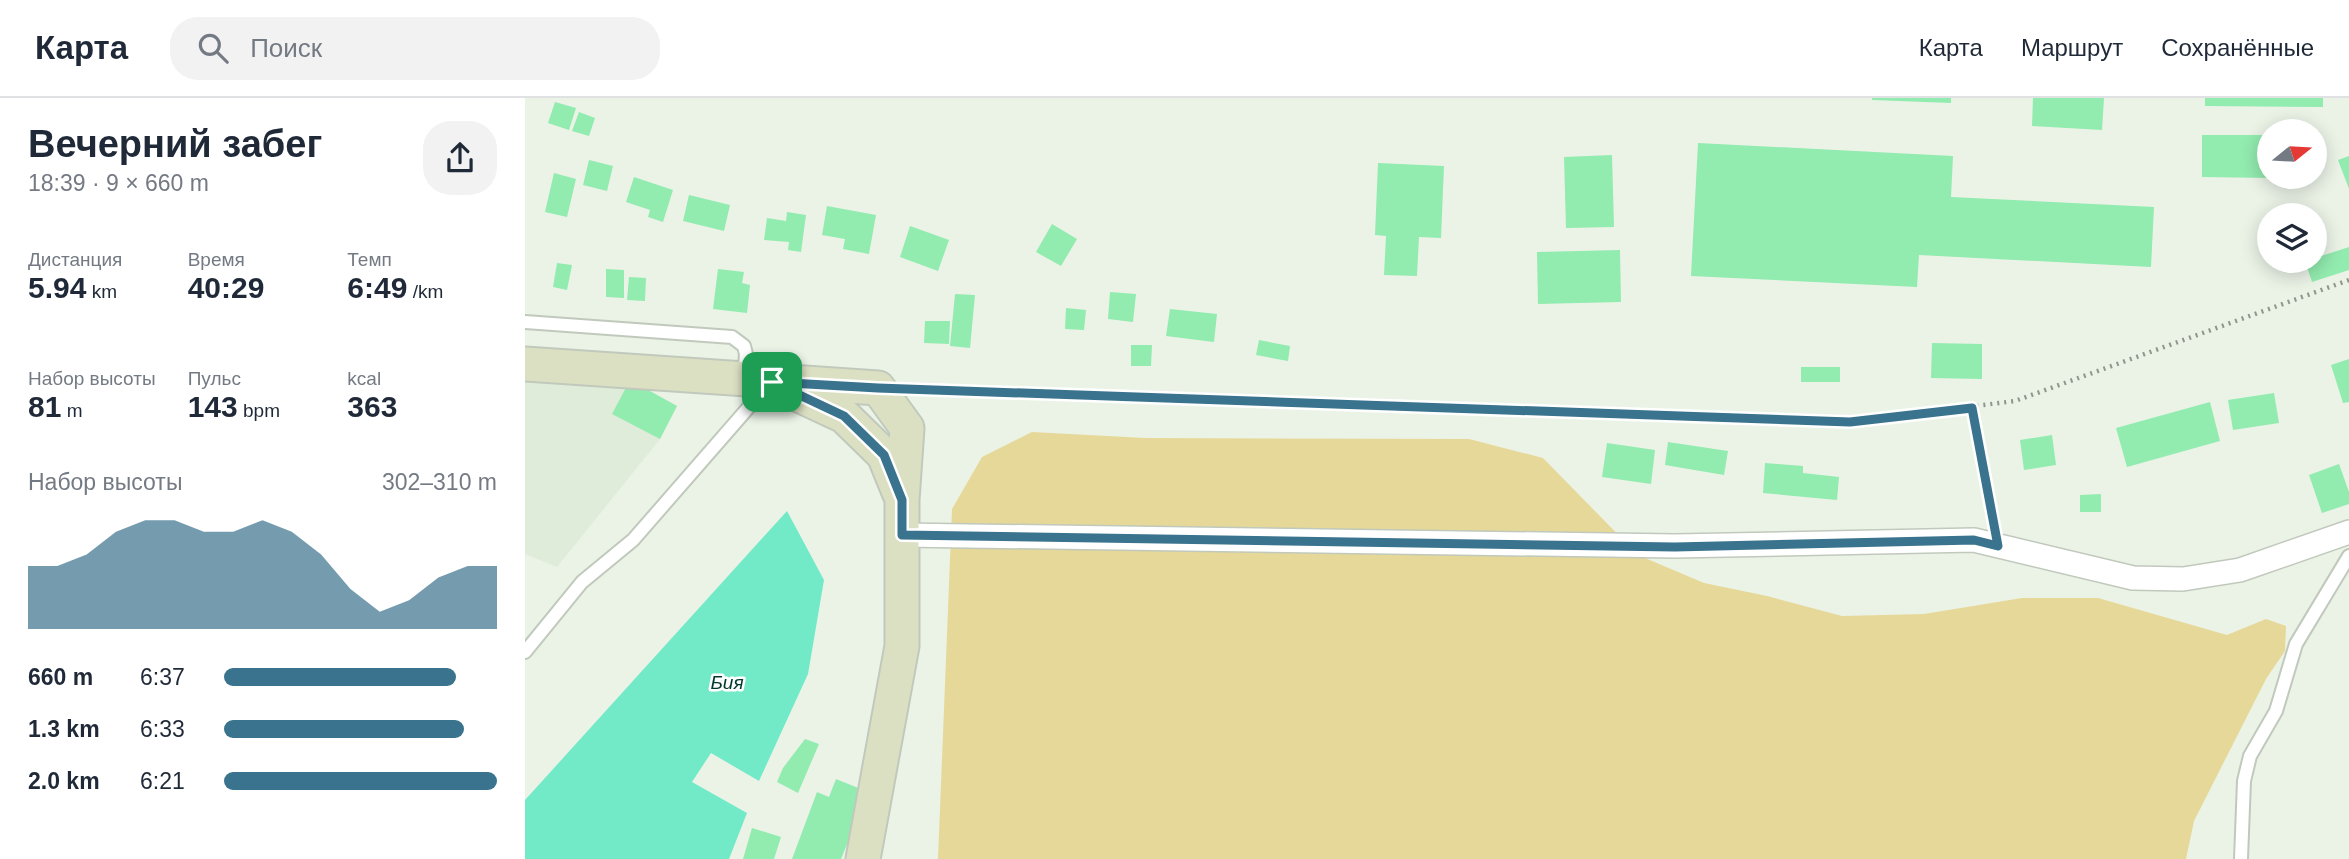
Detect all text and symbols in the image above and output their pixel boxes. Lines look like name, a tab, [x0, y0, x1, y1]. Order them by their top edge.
search box	[170, 17, 660, 80]
text: Карта	[35, 29, 128, 66]
icon: search	[194, 29, 232, 67]
text: Поиск	[250, 33, 322, 63]
text: Карта	[1919, 34, 1983, 61]
text: Маршрут	[2021, 34, 2123, 61]
text: Сохранённые	[2161, 34, 2314, 61]
north arrow	[2257, 119, 2327, 189]
map controls	[2257, 119, 2327, 273]
button: share	[423, 121, 497, 195]
text: Вечерний забег	[28, 123, 322, 165]
text: 18:39 · 9 × 660 m	[28, 170, 209, 196]
button: layers	[2257, 203, 2327, 273]
text: Дистанция	[28, 249, 122, 270]
text: Время	[188, 249, 245, 270]
text: Темп	[347, 249, 392, 270]
text: 5.94	[28, 271, 86, 304]
text: 40:29	[188, 271, 264, 304]
text: 6:49	[347, 271, 407, 304]
text: km	[86, 281, 117, 302]
text: /km	[407, 281, 443, 302]
pin	[742, 352, 802, 412]
icon: arrive	[753, 363, 791, 401]
text: Набор высоты	[28, 368, 156, 389]
text: Пульс	[188, 368, 241, 389]
text: kcal	[347, 368, 381, 389]
text: 81	[28, 390, 61, 423]
text: 143	[188, 390, 238, 423]
text: 363	[347, 390, 397, 423]
text: m	[61, 400, 82, 421]
text: bpm	[238, 400, 280, 421]
text: Набор высоты	[28, 469, 182, 495]
text: 302–310 m	[382, 469, 497, 495]
text: 660 m	[28, 664, 93, 690]
text: 6:37	[140, 664, 185, 690]
water label: Бия	[710, 672, 744, 693]
text: 1.3 km	[28, 716, 100, 742]
text: 6:33	[140, 716, 185, 742]
text: 2.0 km	[28, 768, 100, 794]
text: 6:21	[140, 768, 185, 794]

